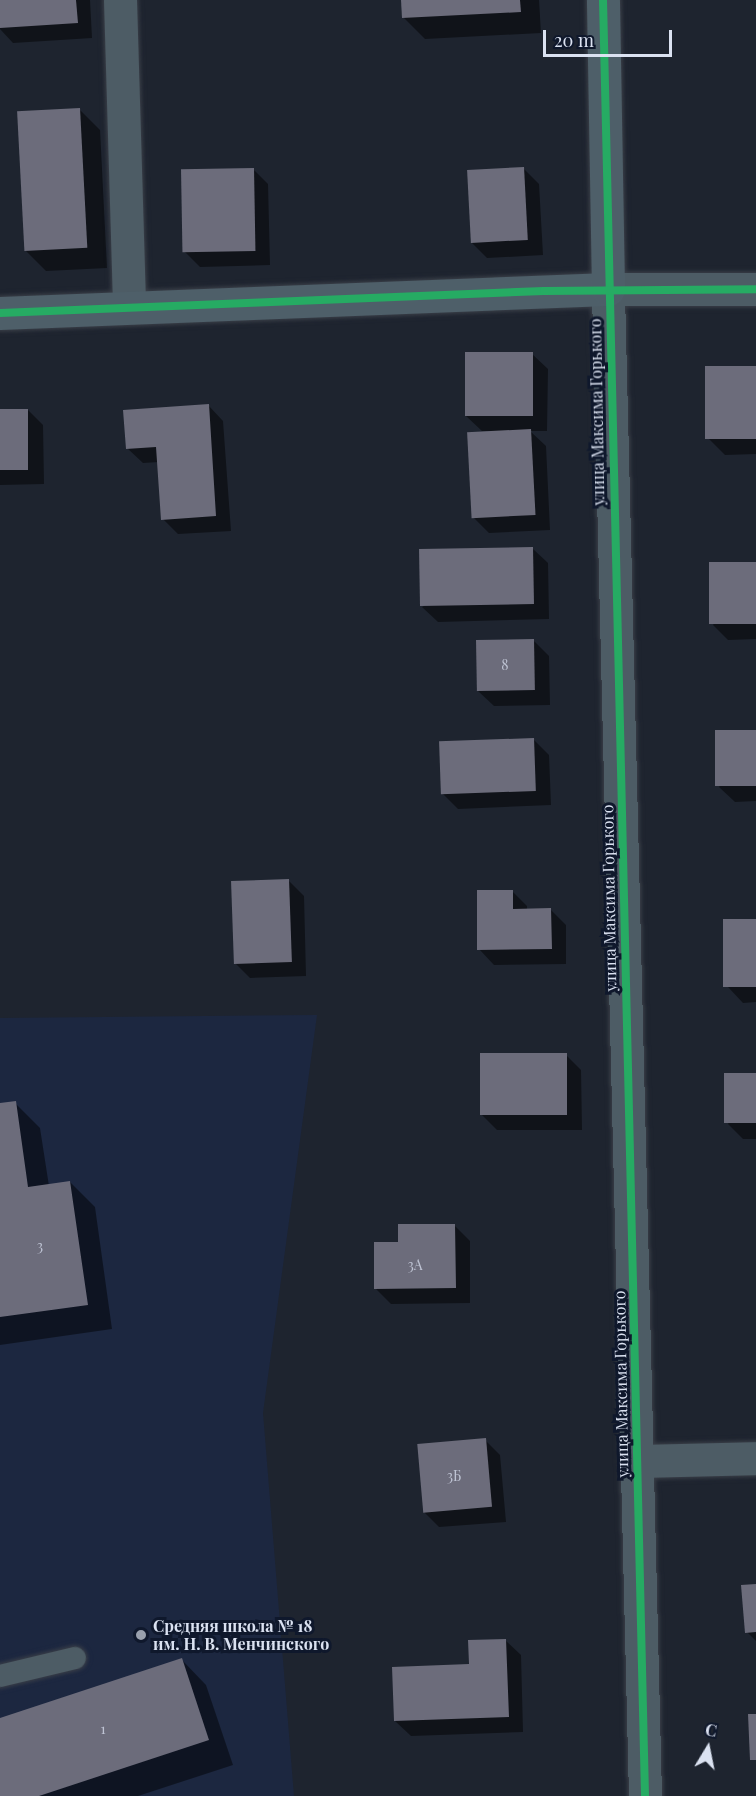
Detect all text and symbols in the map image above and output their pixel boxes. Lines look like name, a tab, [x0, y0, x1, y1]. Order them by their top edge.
scale bar	[546, 18, 675, 56]
text: 20 m	[554, 28, 594, 52]
street label: улица Максима Горького	[586, 318, 608, 506]
house number: 8	[501, 657, 509, 673]
street label: улица Максима Горького	[598, 804, 620, 992]
house number: 3	[37, 1238, 43, 1254]
house number: 3А	[407, 1257, 423, 1273]
street label: улица Максима Горького	[610, 1290, 632, 1478]
house number: 3Б	[447, 1468, 461, 1484]
place label: Средняя школа № 18 им. Н. В. Менчинского	[153, 1616, 329, 1654]
marker: Средняя школа № 18 им. Н. В. Менчинского	[134, 1628, 148, 1642]
north arrow	[678, 1718, 738, 1778]
text: С	[704, 1718, 719, 1741]
house number: 1	[100, 1721, 106, 1737]

